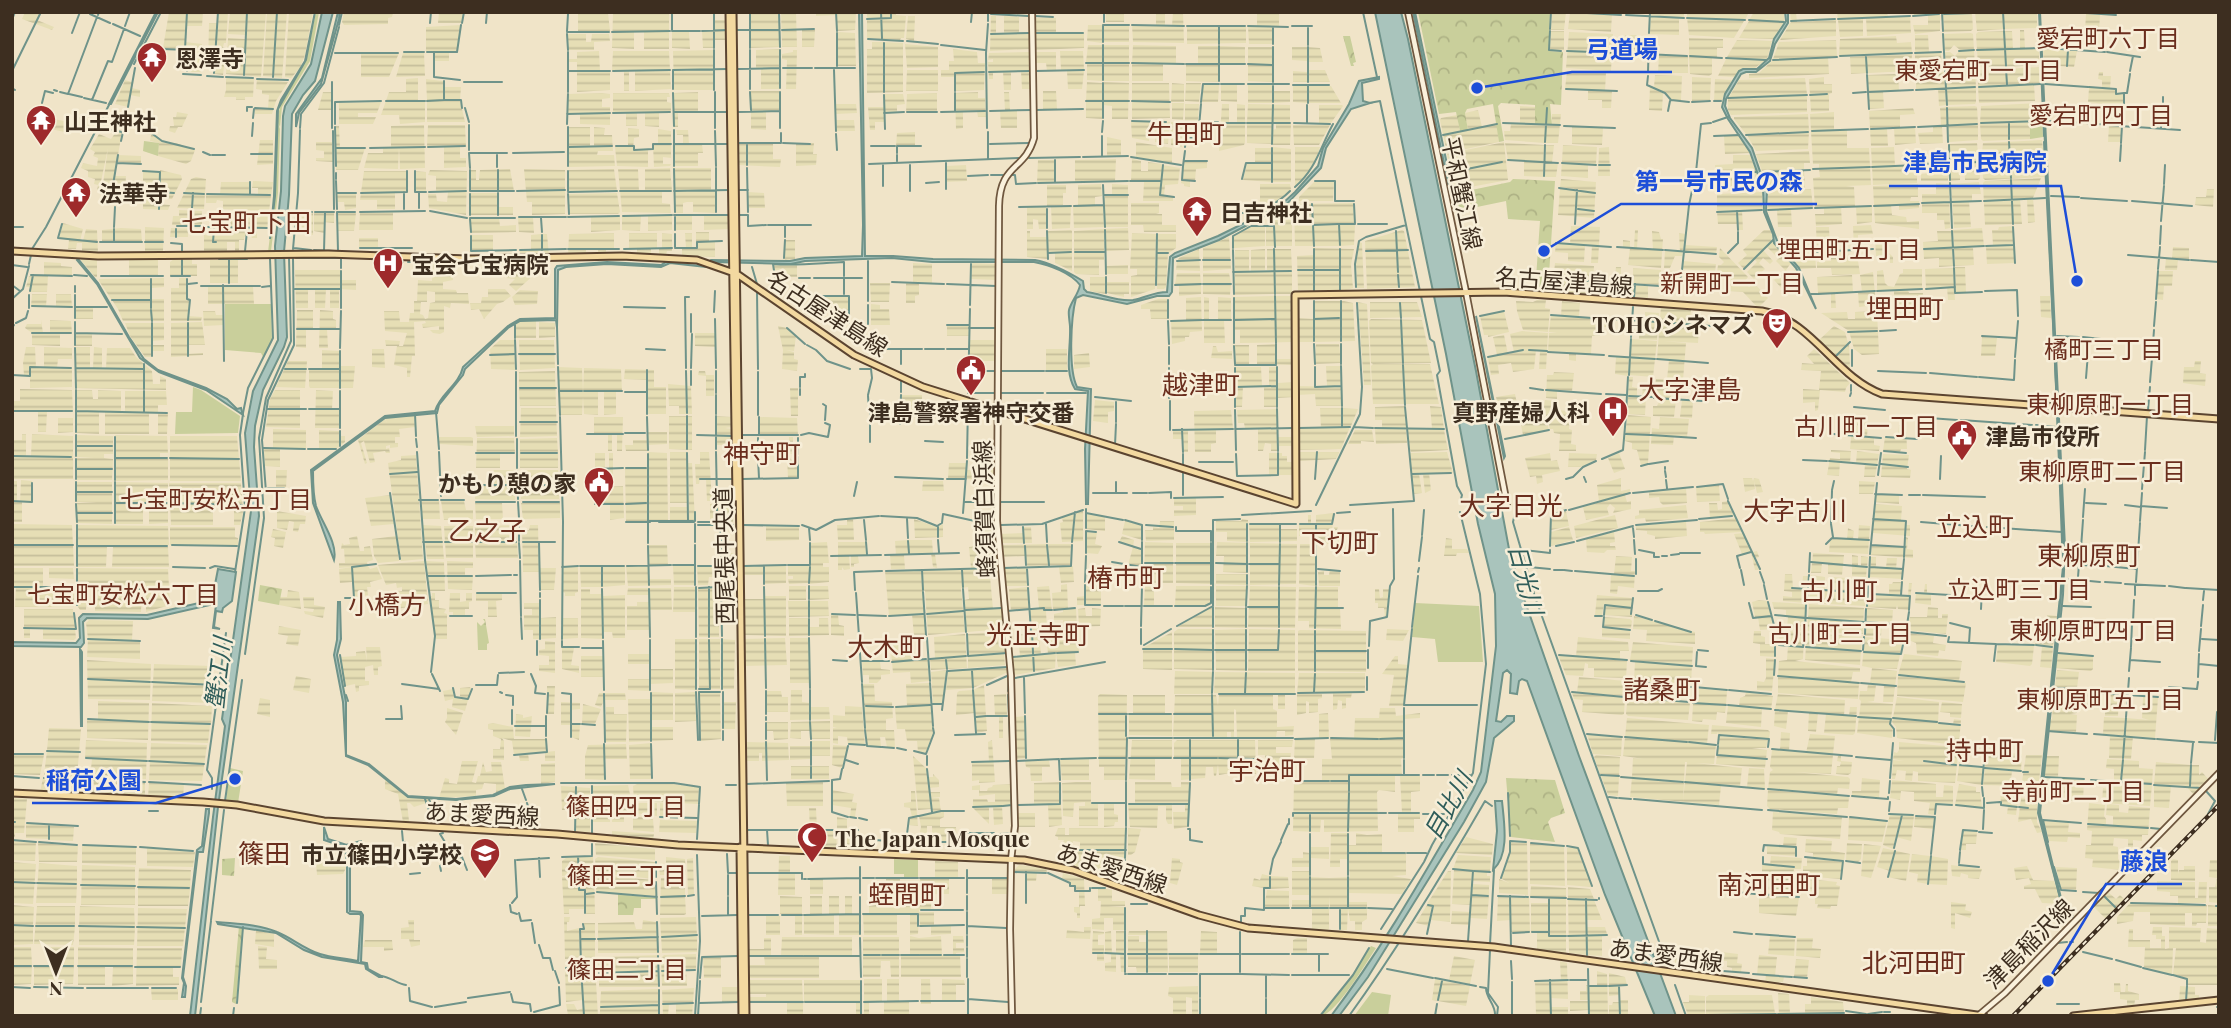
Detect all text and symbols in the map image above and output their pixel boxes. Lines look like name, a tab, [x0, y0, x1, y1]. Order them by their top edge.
district label: 愛宕町六丁目	[2036, 21, 2180, 53]
callout: 弓道場	[1572, 27, 1672, 72]
text: 弓道場	[1586, 32, 1658, 64]
temple icon: 恩澤寺	[135, 40, 169, 84]
place label: 恩澤寺	[175, 42, 244, 73]
district label: 東愛宕町一丁目	[1894, 53, 2062, 85]
district label: 愛宕町四丁目	[2029, 98, 2173, 130]
temple icon: 山王神社	[24, 103, 58, 147]
place label: 山王神社	[64, 105, 156, 136]
district label: 牛田町	[1147, 115, 1225, 150]
street label: 平和蟹江線	[1436, 134, 1490, 252]
callout: 津島市民病院	[1889, 141, 2061, 186]
text: 津島市民病院	[1903, 145, 2047, 177]
callout: 第一号市民の森	[1621, 159, 1817, 204]
text: 第一号市民の森	[1635, 164, 1803, 196]
temple icon: 法華寺	[59, 175, 93, 219]
place label: 法華寺	[99, 177, 168, 208]
temple icon: 日吉神社	[1180, 194, 1214, 238]
place label: 日吉神社	[1220, 196, 1312, 227]
district label: 七宝町下田	[181, 204, 311, 239]
district label: 埋田町五丁目	[1777, 232, 1921, 264]
hospital icon: 宝会七宝病院	[371, 246, 405, 290]
place label: 宝会七宝病院	[411, 248, 549, 279]
street label: 名古屋津島線	[1494, 260, 1634, 300]
street label: 名古屋津島線	[762, 261, 894, 363]
district label: 新開町一丁目	[1660, 266, 1804, 298]
district label: 埋田町	[1866, 290, 1944, 325]
theatre icon: TOHOシネマズ	[1760, 306, 1794, 350]
place label: TOHOシネマズ	[1592, 308, 1754, 339]
district label: 橘町三丁目	[2044, 332, 2164, 364]
public building icon: 津島警察署神守交番	[954, 353, 988, 397]
district label: 越津町	[1162, 366, 1240, 401]
district label: 大字津島	[1638, 371, 1742, 406]
district label: 東柳原町一丁目	[2026, 387, 2194, 419]
hospital icon: 真野産婦人科	[1596, 394, 1630, 438]
place label: 津島警察署神守交番	[868, 396, 1075, 427]
place label: 真野産婦人科	[1452, 396, 1590, 427]
district label: 古川町一丁目	[1794, 409, 1938, 441]
public building icon: 津島市役所	[1945, 418, 1979, 462]
place label: 津島市役所	[1985, 420, 2100, 451]
district label: 神守町	[723, 435, 801, 470]
street label: 蜂須賀白浜線	[965, 440, 1001, 578]
district label: 東柳原町二丁目	[2018, 454, 2186, 486]
public building icon: かもり憩の家	[582, 465, 616, 509]
place label: かもり憩の家	[438, 467, 576, 498]
district label: 七宝町安松五丁目	[120, 482, 312, 514]
street label: 西尾張中央道	[706, 487, 740, 625]
district label: 大字日光	[1459, 487, 1563, 522]
district label: 大字古川	[1743, 492, 1847, 527]
district label: 立込町	[1936, 508, 2014, 543]
district label: 乙之子	[448, 512, 526, 547]
district label: 下切町	[1301, 524, 1379, 559]
district label: 東柳原町	[2037, 537, 2141, 572]
water label: 日光川	[1502, 540, 1553, 621]
district label: 椿市町	[1087, 559, 1165, 594]
district label: 古川町	[1800, 572, 1878, 607]
district label: 立込町三丁目	[1947, 572, 2091, 604]
district label: 七宝町安松六丁目	[27, 577, 219, 609]
district label: 小橋方	[348, 586, 426, 621]
district label: 東柳原町四丁目	[2009, 613, 2177, 645]
district label: 光正寺町	[986, 616, 1090, 651]
district label: 古川町三丁目	[1768, 616, 1912, 648]
district label: 大木町	[847, 628, 925, 663]
water label: 蟹江川	[197, 632, 238, 711]
district label: 諸桑町	[1623, 671, 1701, 706]
district label: 東柳原町五丁目	[2016, 682, 2184, 714]
district label: 持中町	[1946, 732, 2024, 767]
district label: 宇治町	[1228, 752, 1306, 787]
callout: 稲荷公園	[32, 758, 156, 803]
text: 稲荷公園	[46, 763, 142, 795]
water label: 目比川	[1416, 763, 1480, 844]
district label: 寺前町二丁目	[2001, 774, 2145, 806]
district label: 篠田四丁目	[566, 789, 686, 821]
street label: あま愛西線	[424, 795, 540, 831]
mosque icon: The Japan Mosque	[795, 820, 829, 864]
place label: The Japan Mosque	[835, 822, 1030, 853]
street label: あま愛西線	[1053, 834, 1171, 900]
district label: 篠田	[238, 835, 290, 870]
school or university icon: 市立篠田小学校	[468, 836, 502, 880]
place label: 市立篠田小学校	[301, 838, 462, 869]
callout: 藤浪	[2106, 839, 2182, 884]
text: 藤浪	[2120, 844, 2168, 876]
district label: 篠田三丁目	[567, 858, 687, 890]
district label: 南河田町	[1717, 866, 1821, 901]
district label: 蛭間町	[868, 876, 946, 911]
street label: 津島稲沢線	[1976, 891, 2080, 995]
street label: あま愛西線	[1607, 931, 1725, 977]
north arrow	[21, 937, 91, 1007]
district label: 北河田町	[1862, 944, 1966, 979]
district label: 篠田二丁目	[567, 952, 687, 984]
text: N	[49, 977, 63, 1003]

